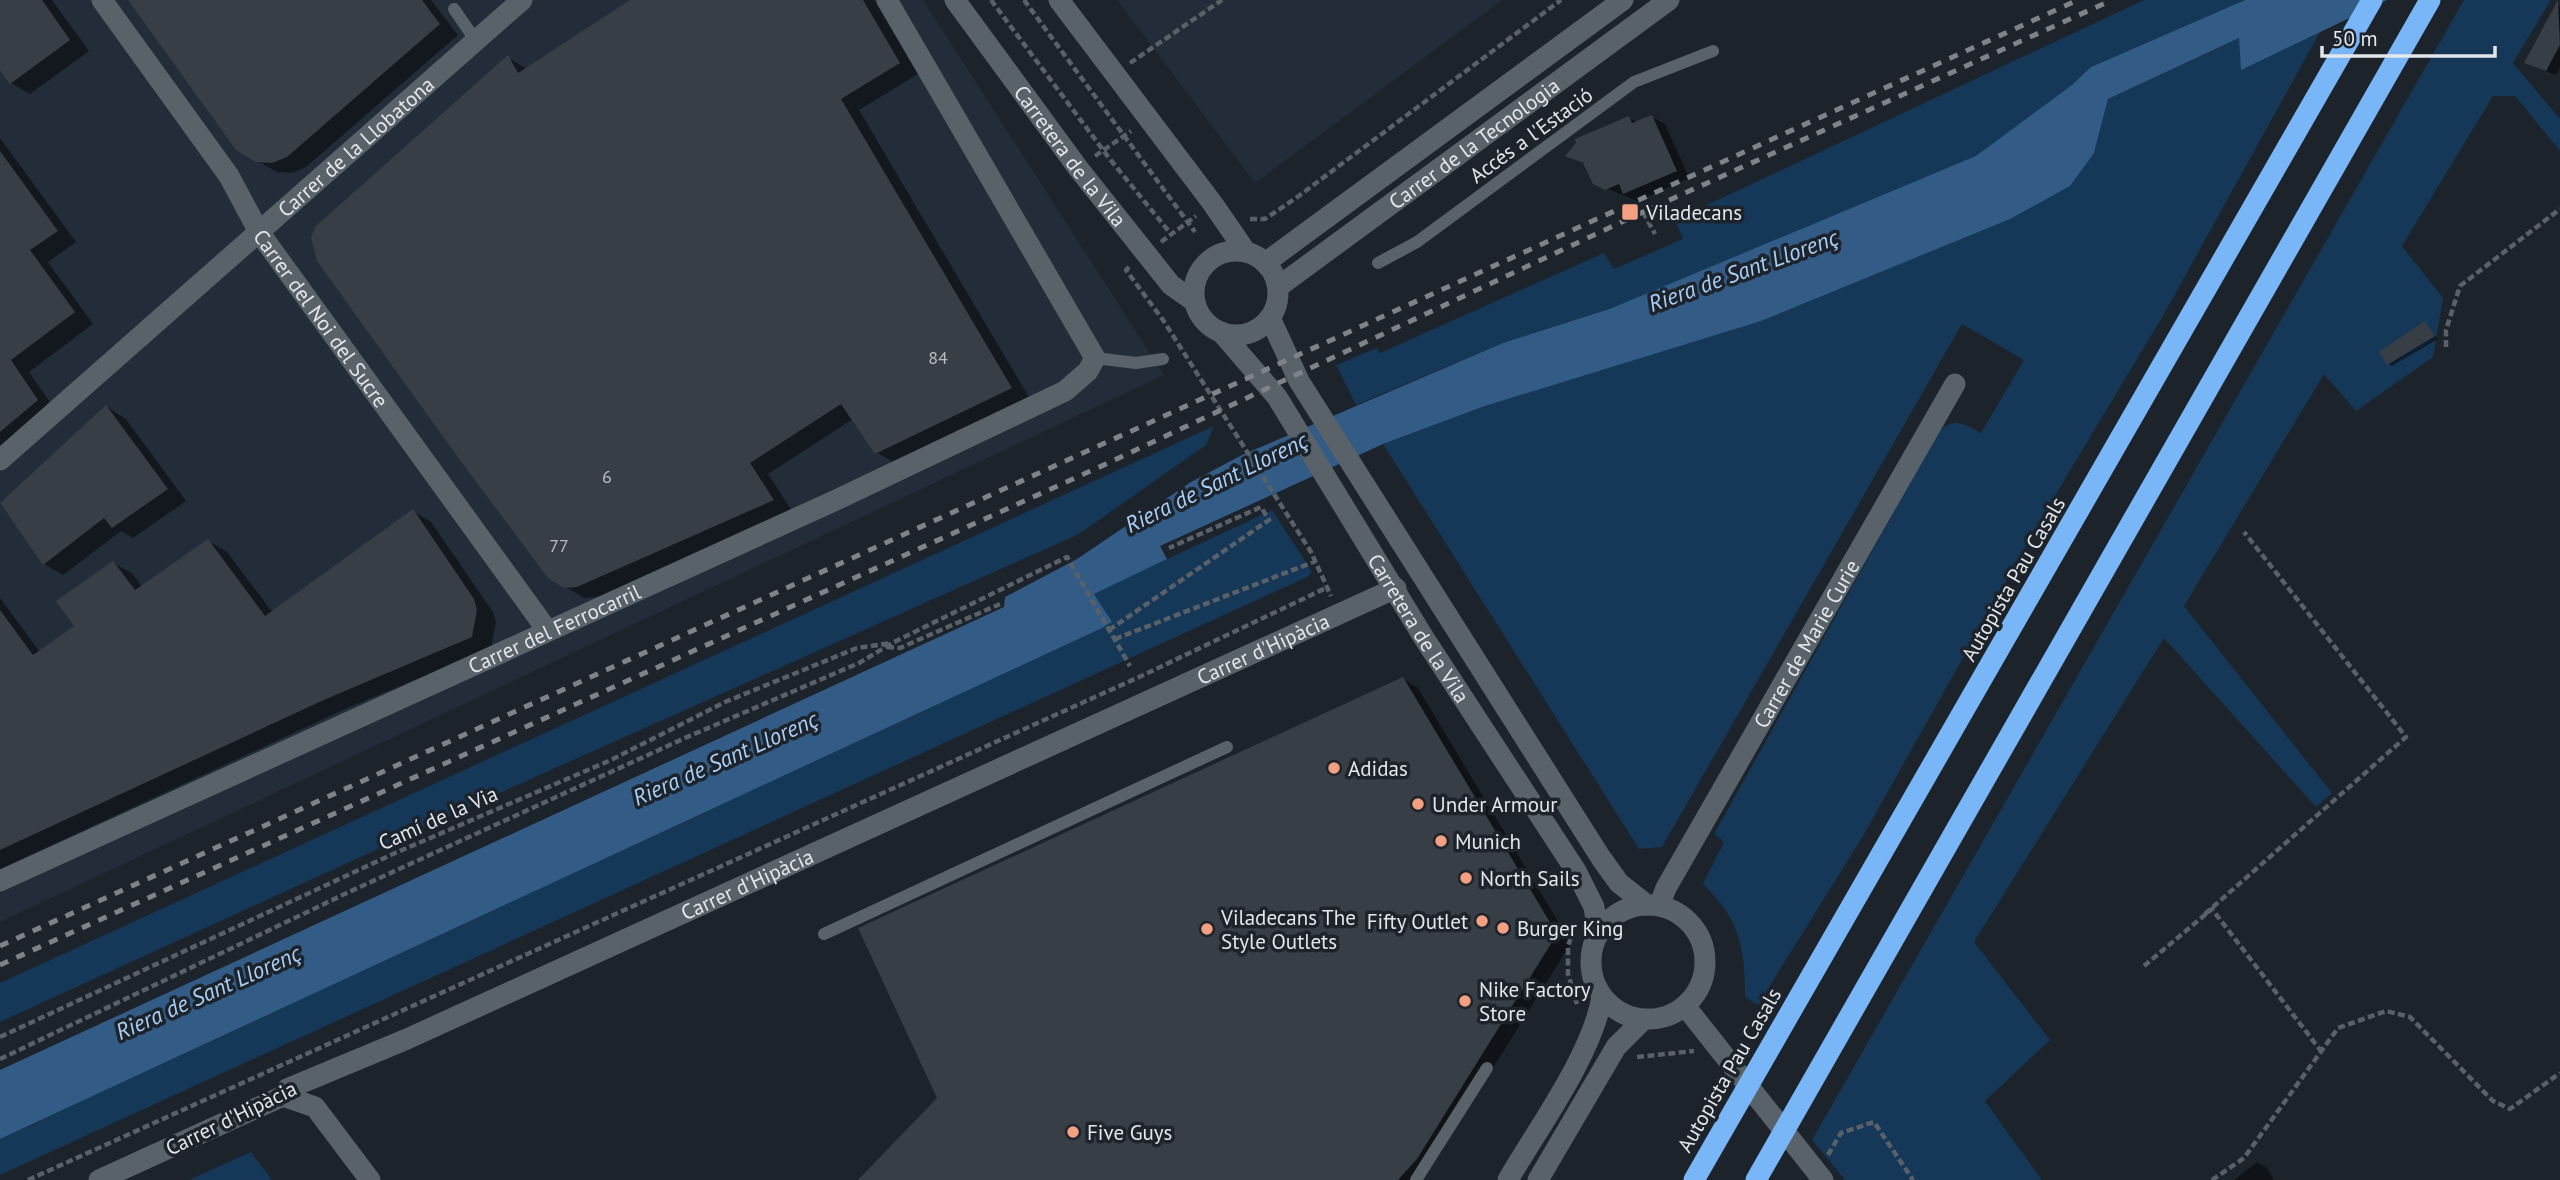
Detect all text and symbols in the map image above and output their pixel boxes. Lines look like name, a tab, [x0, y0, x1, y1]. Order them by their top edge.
scale bar	[2322, 14, 2495, 58]
text: 50 m	[2332, 25, 2378, 52]
street label: Carrer de la Llobatona	[272, 70, 439, 223]
street label: Carrer de la Tecnologia	[1383, 72, 1565, 215]
street label: Carretera de la Vila	[1008, 80, 1133, 232]
street label: Accés a l'Estació	[1464, 81, 1598, 189]
place label: Viladecans	[1645, 199, 1742, 226]
marker: Viladecans	[1620, 202, 1640, 222]
water label: Riera de Sant Llorenç	[1644, 222, 1842, 318]
street label: Carrer del Noi del Sucre	[248, 224, 395, 413]
house number: 84	[928, 346, 948, 369]
water label: Riera de Sant Llorenç	[1120, 425, 1312, 539]
house number: 6	[602, 465, 612, 488]
street label: Autopista Pau Casals	[1955, 492, 2071, 666]
house number: 77	[549, 534, 569, 557]
street label: Carretera de la Vila	[1362, 548, 1476, 708]
street label: Carrer de Marie Curie	[1747, 555, 1865, 733]
street label: Carrer del Ferrocarril	[464, 578, 645, 679]
street label: Carrer d'Hipàcia	[1192, 607, 1333, 691]
water label: Riera de Sant Llorenç	[628, 704, 822, 812]
place label: Adidas	[1348, 755, 1408, 782]
marker: Adidas	[1326, 760, 1342, 776]
street label: Camí de la Via	[374, 780, 502, 856]
place label: Under Armour	[1432, 791, 1557, 818]
marker: Under Armour	[1410, 796, 1426, 812]
place label: Munich	[1455, 828, 1521, 855]
marker: Munich	[1433, 833, 1449, 849]
street label: Carrer d'Hipàcia	[676, 842, 818, 926]
place label: North Sails	[1480, 865, 1580, 892]
marker: North Sails	[1458, 870, 1474, 886]
place label: Viladecans The Style Outlets	[1220, 904, 1356, 955]
place label: Fifty Outlet	[1367, 908, 1468, 935]
marker: Fifty Outlet	[1474, 913, 1490, 929]
place label: Burger King	[1517, 915, 1624, 942]
marker: Burger King	[1495, 920, 1511, 936]
marker: Viladecans The Style Outlets	[1199, 921, 1215, 937]
water label: Riera de Sant Llorenç	[111, 938, 305, 1046]
place label: Nike Factory Store	[1479, 976, 1591, 1027]
street label: Autopista Pau Casals	[1671, 983, 1787, 1157]
marker: Nike Factory Store	[1457, 993, 1473, 1009]
street label: Carrer d'Hipàcia	[161, 1075, 301, 1161]
place label: Five Guys	[1087, 1119, 1172, 1146]
marker: Five Guys	[1065, 1124, 1081, 1140]

